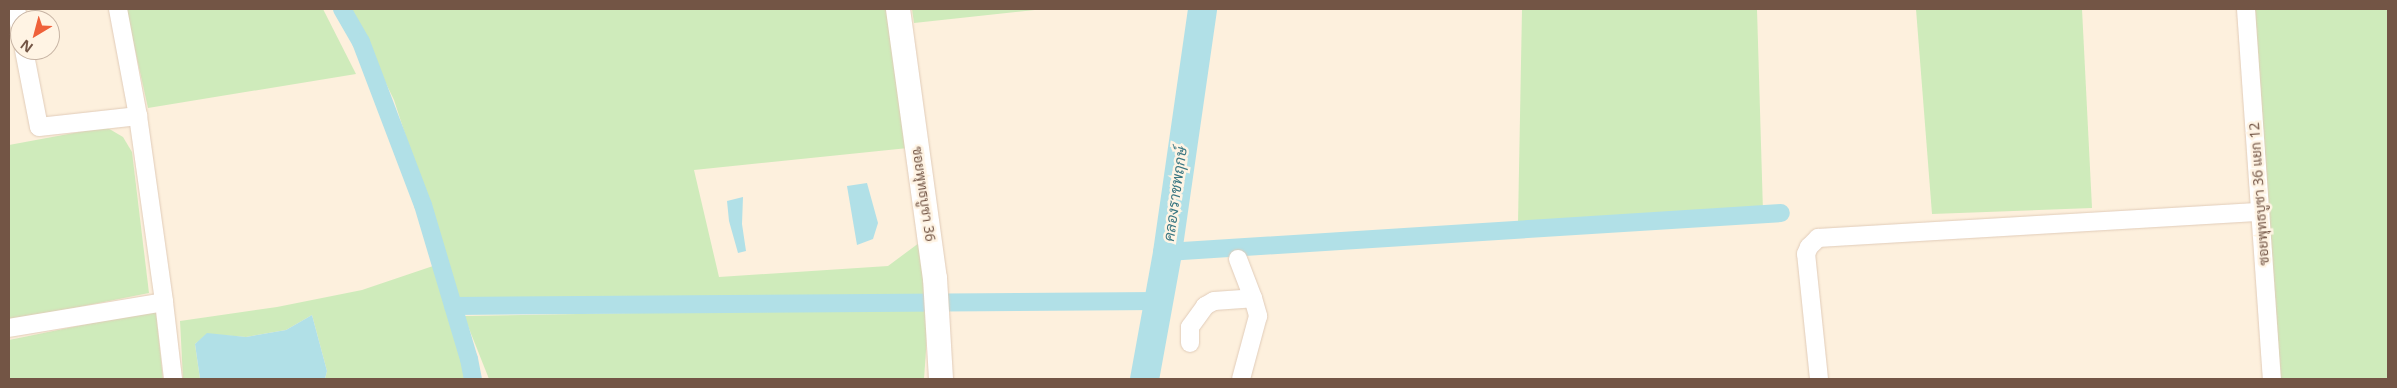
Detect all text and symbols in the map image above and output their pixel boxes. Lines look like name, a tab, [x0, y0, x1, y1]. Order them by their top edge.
north arrow	[10, 10, 60, 60]
text: N	[16, 36, 37, 58]
street label: ซอยพุทธบูชา 36 แยก 12	[2246, 122, 2272, 266]
street label: ซอยพุทธบูชา 36	[909, 145, 939, 243]
water label: คลองราชพฤกษ์	[1159, 146, 1191, 242]

